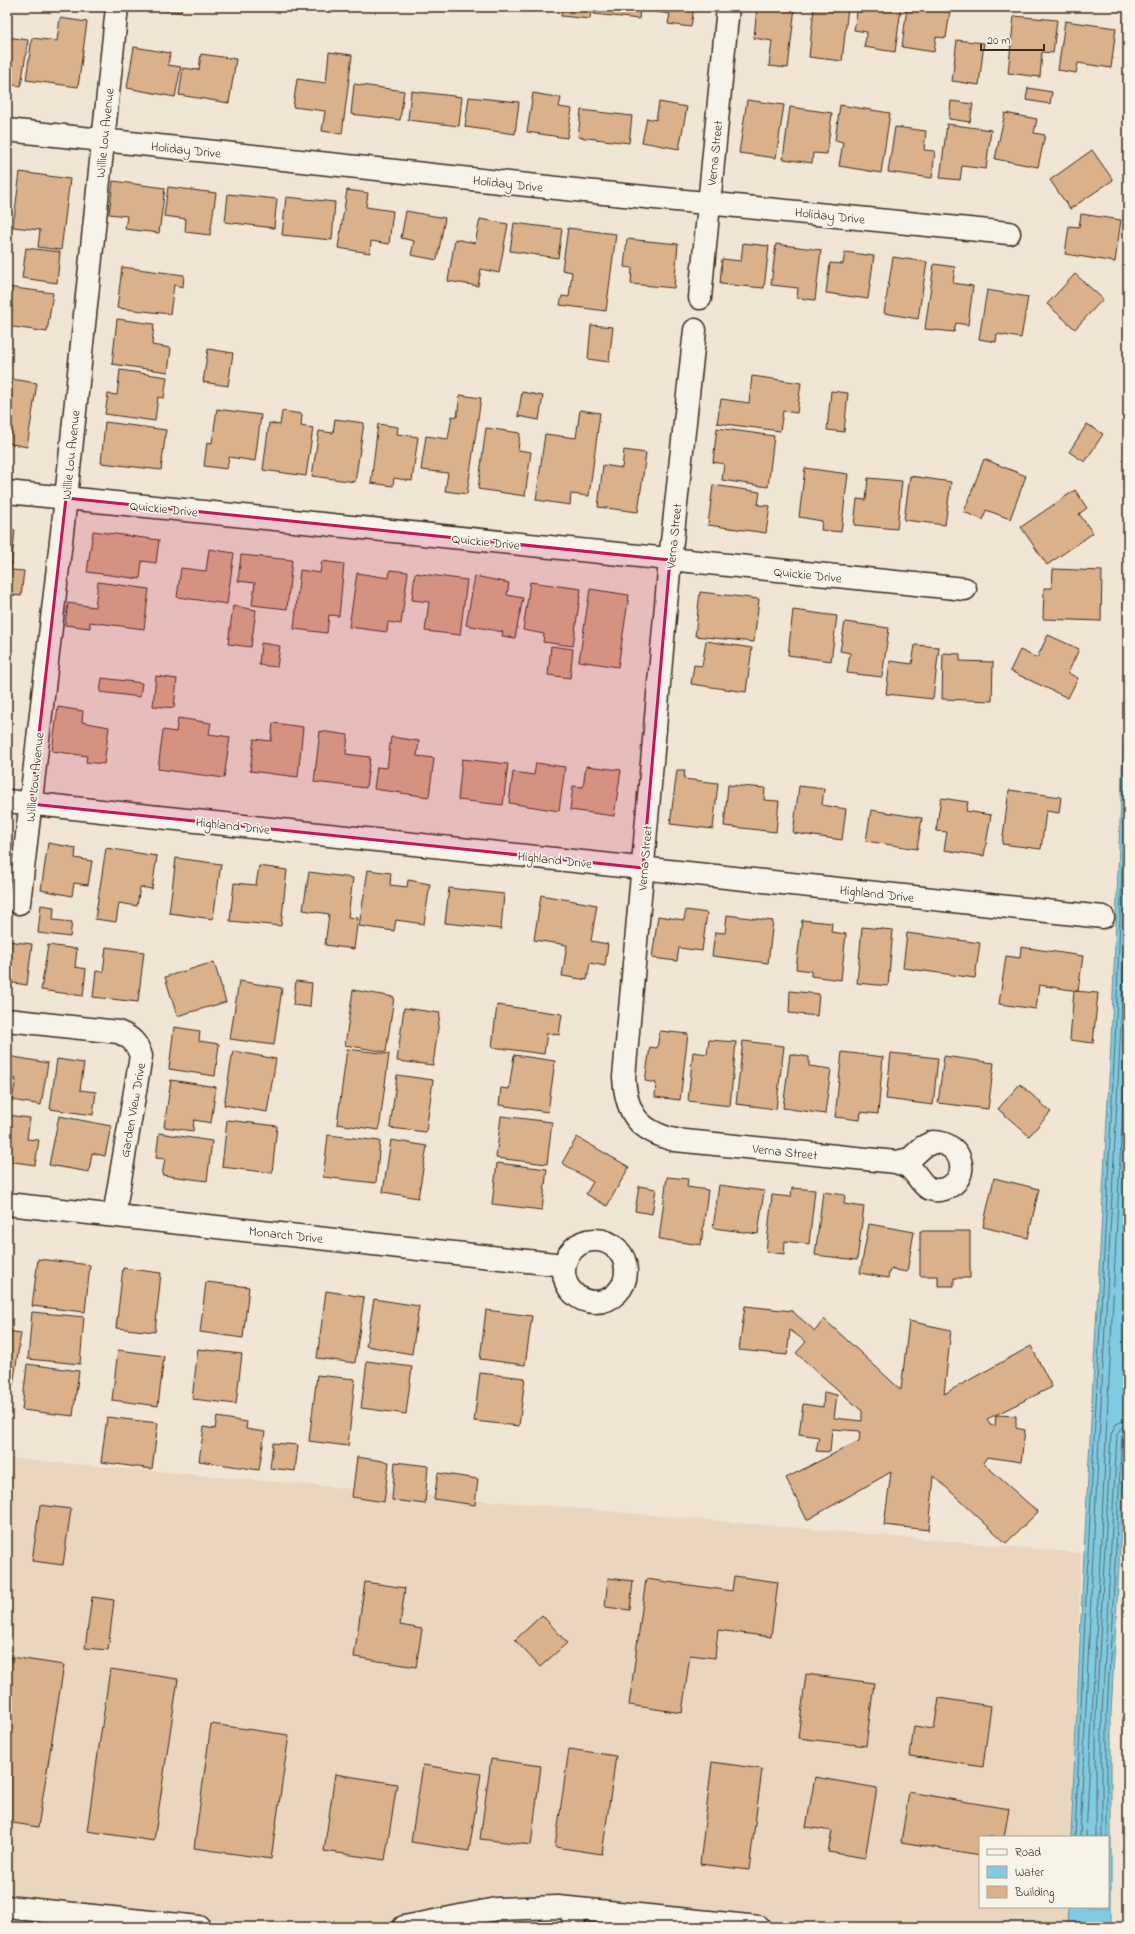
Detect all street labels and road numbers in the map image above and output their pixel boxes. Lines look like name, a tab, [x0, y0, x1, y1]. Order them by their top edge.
street label: Willie Lou Avenue	[91, 87, 120, 179]
street label: Verna Street	[703, 119, 728, 188]
street label: Holiday Drive	[150, 137, 222, 165]
street label: Holiday Drive	[472, 171, 544, 199]
street label: Holiday Drive	[794, 203, 866, 231]
street label: Willie Lou Avenue	[57, 409, 86, 501]
street label: Quickie Drive	[129, 496, 199, 523]
street label: Verna Street	[662, 502, 687, 571]
street label: Quickie Drive	[451, 529, 521, 556]
street label: Quickie Drive	[773, 562, 843, 589]
street label: Willie Lou Avenue	[21, 731, 50, 823]
street label: Highland Drive	[195, 813, 271, 841]
street label: Verna Street	[633, 824, 658, 893]
street label: Highland Drive	[517, 847, 593, 875]
street label: Highland Drive	[839, 881, 915, 909]
street label: Garden View Drive	[116, 1061, 151, 1159]
street label: Verna Street	[750, 1140, 819, 1165]
street label: Monarch Drive	[248, 1222, 324, 1249]

